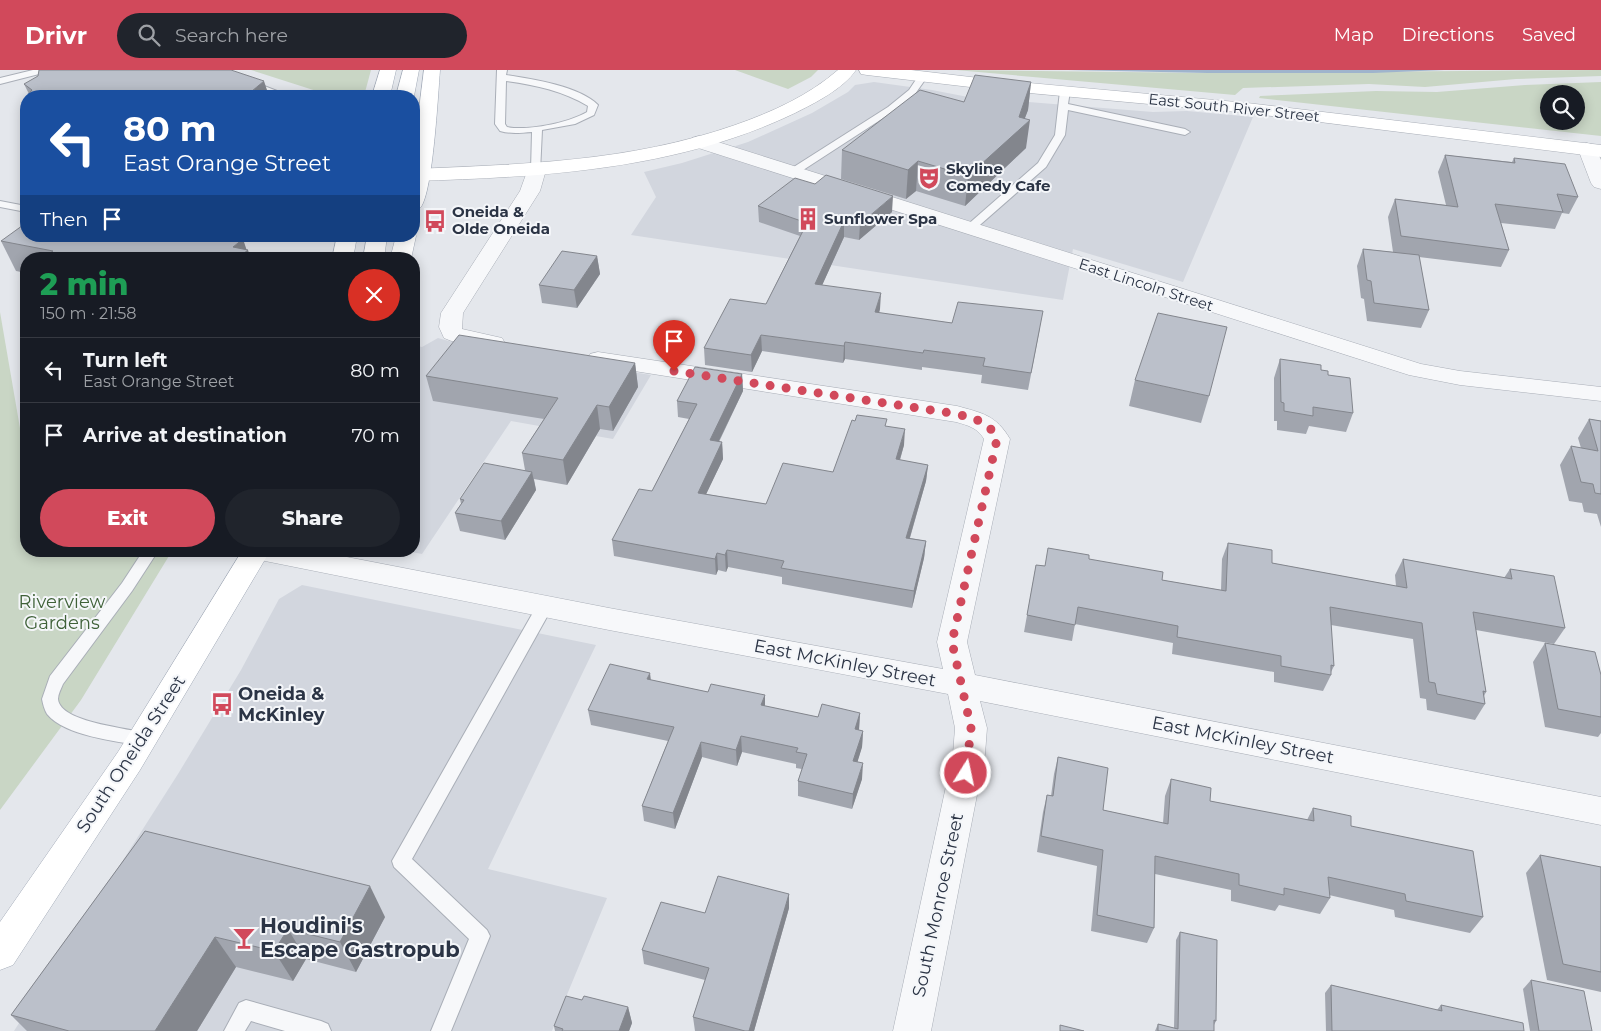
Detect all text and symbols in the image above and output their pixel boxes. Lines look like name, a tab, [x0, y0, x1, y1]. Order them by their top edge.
search box	[117, 13, 467, 58]
text: Drivr	[25, 21, 87, 50]
icon: search	[135, 21, 163, 49]
text: Search here	[175, 24, 288, 47]
text: Map	[1334, 24, 1374, 46]
text: Directions	[1402, 24, 1494, 46]
text: Saved	[1522, 24, 1576, 46]
map controls	[1540, 85, 1585, 130]
button: search	[1540, 85, 1585, 130]
street label: East South River Street	[1147, 89, 1321, 126]
text: 80 m	[123, 107, 217, 150]
icon: left	[40, 110, 105, 175]
text: East Orange Street	[123, 150, 331, 177]
place label: Skyline Comedy Cafe	[946, 159, 1051, 195]
theatre icon: Skyline Comedy Cafe	[916, 165, 942, 191]
place label: Oneida & Olde Oneida	[452, 202, 550, 238]
icon: arrive	[98, 205, 126, 233]
building icon: Sunflower Spa	[795, 206, 821, 232]
text: Then	[40, 208, 88, 231]
bus stop icon: Oneida & Olde Oneida	[422, 208, 448, 234]
place label: Sunflower Spa	[824, 209, 937, 228]
street label: East Lincoln Street	[1077, 254, 1216, 315]
text: 2 min	[40, 266, 128, 303]
button: close	[348, 269, 400, 321]
text: 150 m · 21:58	[40, 304, 137, 323]
pin	[653, 320, 695, 371]
icon: arrive	[660, 327, 688, 355]
text: Turn left	[83, 349, 168, 372]
icon: left	[40, 356, 68, 384]
text: 80 m	[350, 359, 400, 382]
text: East Orange Street	[83, 372, 234, 391]
icon: arrive	[40, 421, 68, 449]
text: Arrive at destination	[83, 424, 287, 447]
text: 70 m	[351, 424, 400, 447]
button: Exit	[40, 489, 215, 547]
button: Share	[225, 489, 400, 547]
park label: Riverview Gardens	[19, 591, 106, 634]
street label: East McKinley Street	[752, 635, 938, 691]
street label: South Oneida Street	[72, 671, 190, 837]
place label: Oneida & McKinley	[238, 683, 325, 726]
bus stop icon: Oneida & McKinley	[209, 691, 235, 717]
street label: East McKinley Street	[1150, 712, 1336, 768]
position arrow	[939, 746, 991, 798]
street label: South Monroe Street	[908, 811, 968, 999]
place label: Houdini's Escape Gastropub	[260, 913, 460, 962]
bar icon: Houdini's Escape Gastropub	[231, 925, 257, 951]

